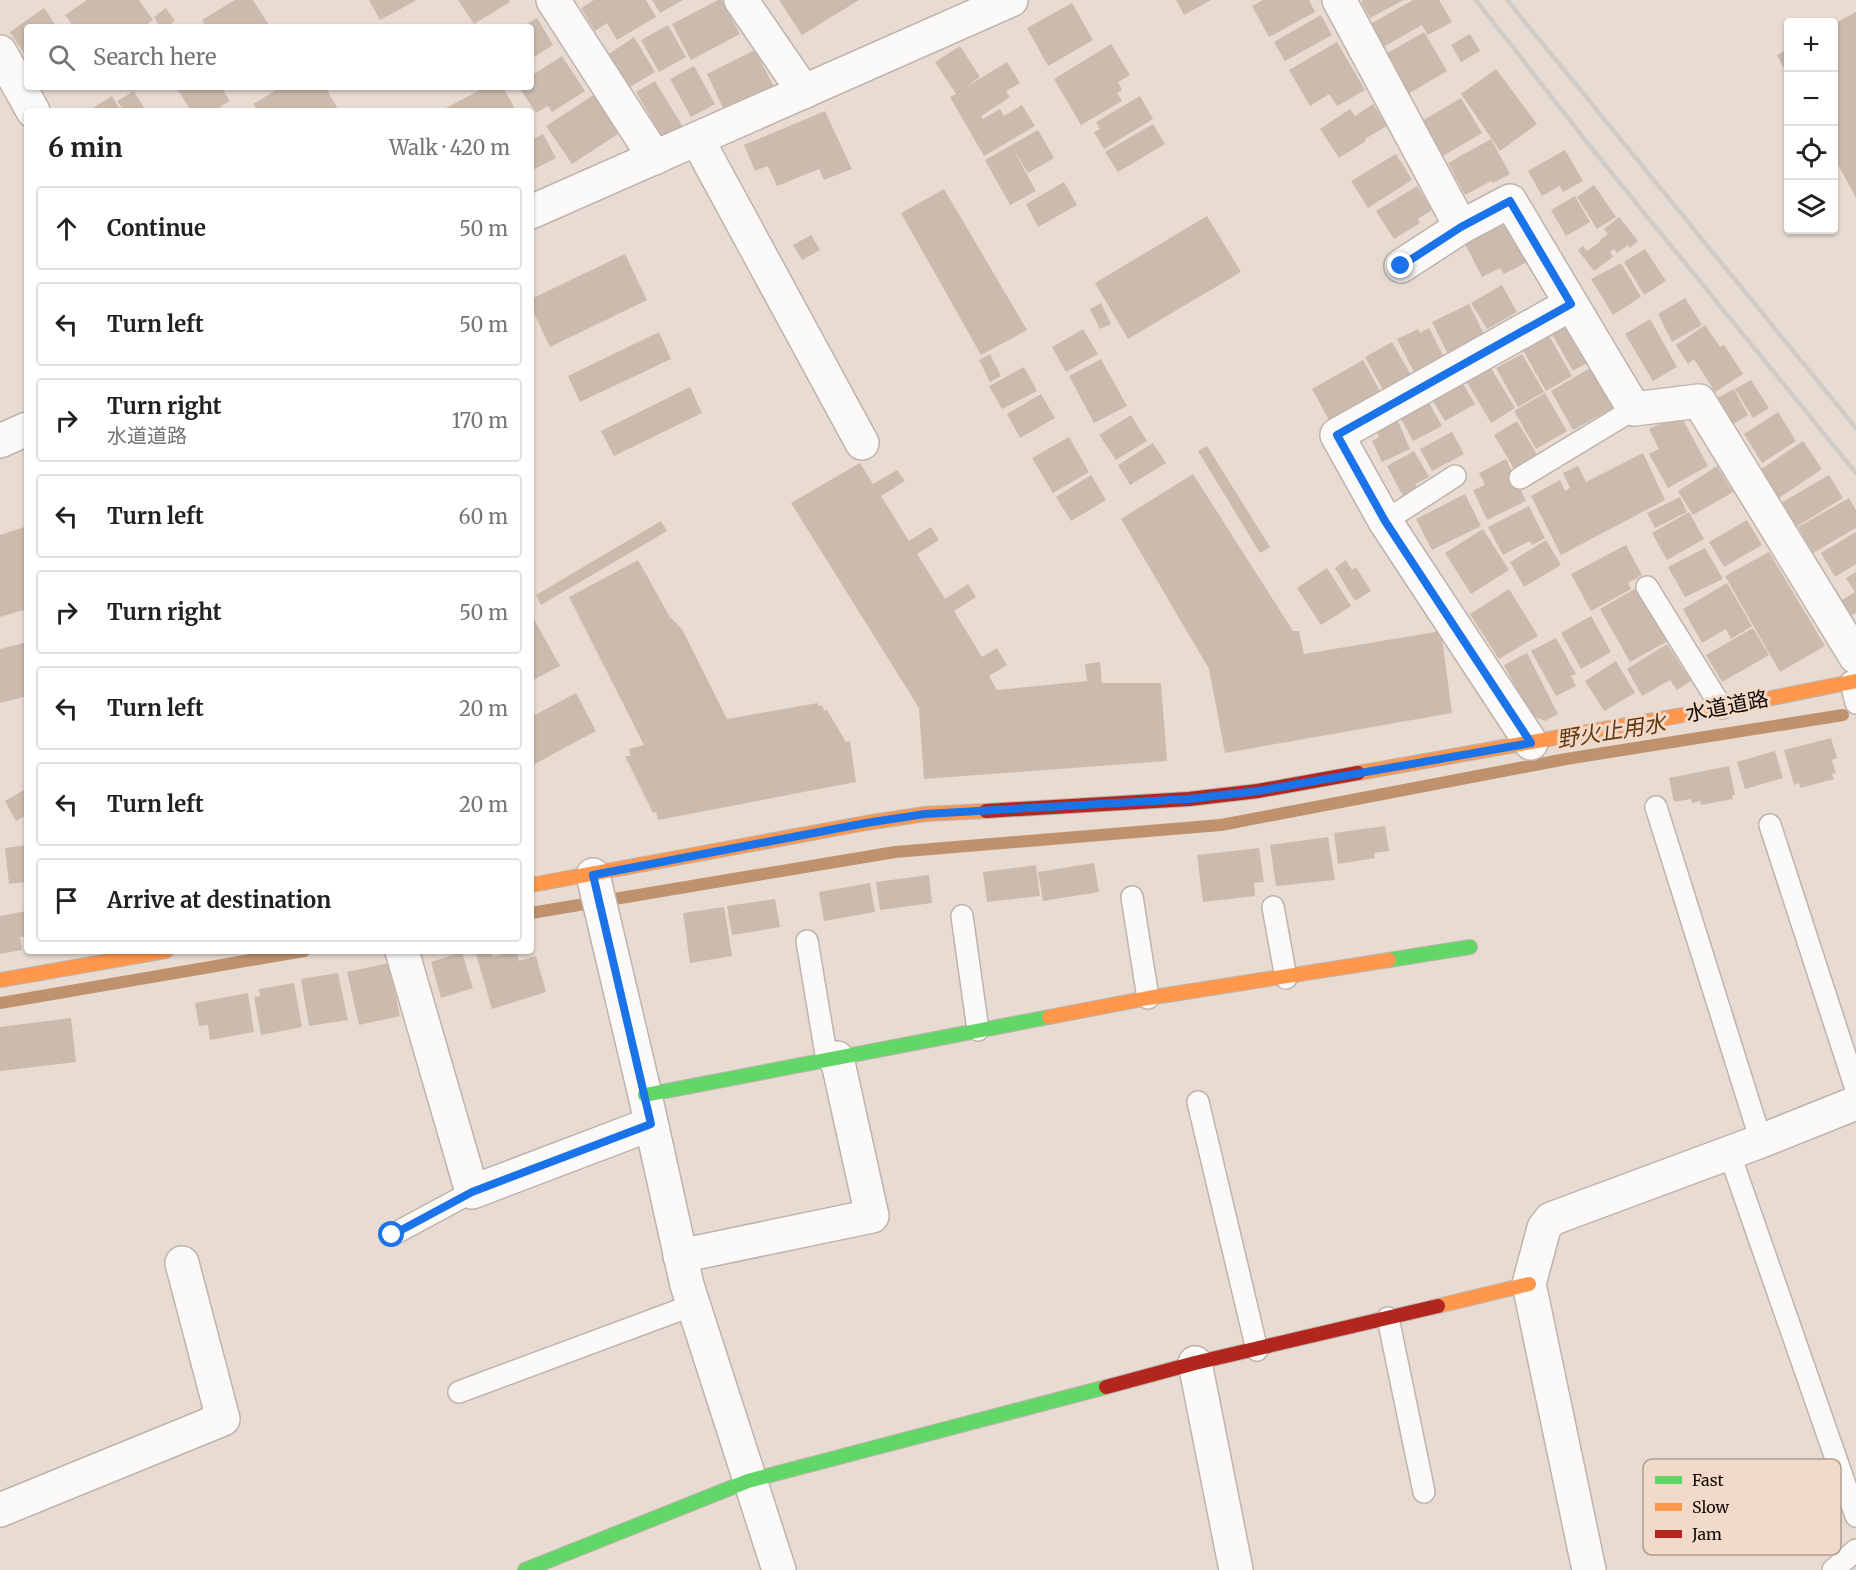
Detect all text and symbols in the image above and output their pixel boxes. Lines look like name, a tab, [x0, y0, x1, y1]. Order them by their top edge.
map controls	[1784, 18, 1838, 234]
button: +	[1784, 18, 1838, 72]
search box	[24, 24, 534, 90]
icon: search	[45, 41, 78, 74]
text: Search here	[93, 43, 216, 71]
button: −	[1784, 72, 1838, 126]
button: locate	[1784, 126, 1838, 180]
text: 6 min	[48, 131, 123, 164]
text: Walk · 420 m	[389, 135, 510, 160]
button: layers	[1784, 180, 1838, 234]
icon: ahead	[50, 212, 83, 245]
text: Continue	[107, 214, 206, 242]
text: 50 m	[459, 216, 508, 241]
route end	[1387, 252, 1413, 278]
icon: left	[50, 308, 83, 341]
text: Turn left	[107, 310, 204, 338]
text: 50 m	[459, 312, 508, 337]
text: Turn right	[107, 392, 221, 420]
icon: right	[50, 404, 83, 437]
text: 170 m	[452, 408, 508, 433]
text: 水道道路	[107, 423, 187, 448]
icon: left	[50, 500, 83, 533]
text: Turn left	[107, 502, 204, 530]
text: 60 m	[458, 504, 508, 529]
icon: right	[50, 596, 83, 629]
text: Turn right	[107, 598, 221, 626]
text: 50 m	[459, 600, 508, 625]
street label: 水道道路	[1683, 685, 1771, 727]
icon: left	[50, 692, 83, 725]
text: Turn left	[107, 694, 204, 722]
text: 20 m	[459, 696, 508, 721]
water label: 野火止用水	[1554, 708, 1669, 753]
icon: left	[50, 788, 83, 821]
text: Turn left	[107, 790, 204, 818]
text: 20 m	[459, 792, 508, 817]
icon: arrive	[50, 884, 83, 917]
text: Arrive at destination	[107, 886, 331, 914]
route start	[378, 1221, 404, 1247]
legend	[1643, 1459, 1841, 1555]
text: Fast	[1692, 1470, 1725, 1490]
text: Slow	[1692, 1497, 1730, 1517]
text: Jam	[1691, 1524, 1722, 1544]

